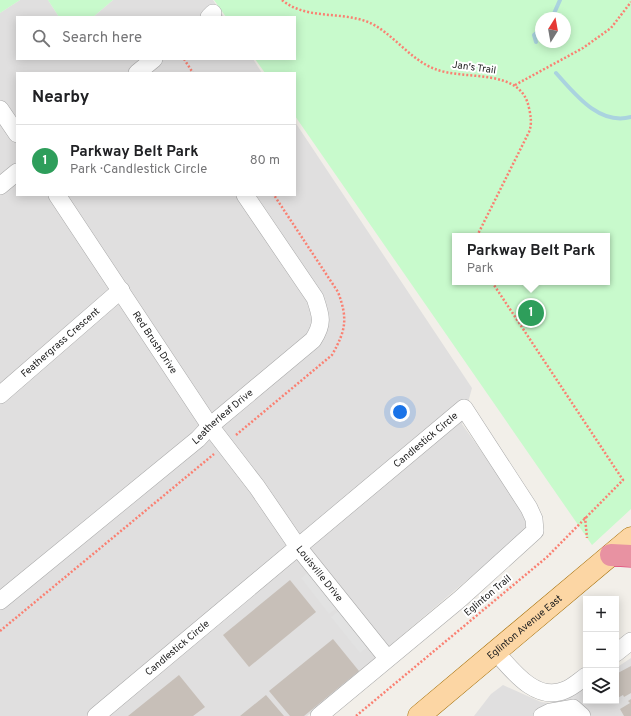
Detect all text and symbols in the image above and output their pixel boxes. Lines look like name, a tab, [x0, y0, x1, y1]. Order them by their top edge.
north arrow	[535, 12, 571, 48]
search box	[16, 16, 296, 60]
icon: search	[30, 27, 52, 49]
text: Search here	[62, 29, 142, 48]
street label: Jan's Trail	[451, 58, 497, 78]
text: Nearby	[32, 87, 89, 109]
text: Parkway Belt Park	[70, 143, 199, 162]
text: 1	[42, 153, 48, 169]
text: 80 m	[250, 153, 280, 169]
text: Park · Candlestick Circle	[70, 162, 207, 178]
popup	[452, 233, 610, 285]
text: Parkway Belt Park	[467, 242, 595, 261]
text: Park	[467, 261, 494, 277]
pin: 1	[518, 298, 544, 328]
street label: Feathergrass Crescent	[18, 305, 103, 380]
street label: Red Brush Drive	[129, 309, 180, 376]
street label: Leatherleaf Drive	[190, 386, 256, 448]
your location	[390, 402, 410, 422]
street label: Candlestick Circle	[391, 409, 461, 471]
street label: Louisville Drive	[293, 543, 346, 604]
street label: Eglinton Trail	[462, 572, 514, 620]
street label: Eglinton Avenue East	[484, 592, 565, 663]
map controls	[583, 596, 619, 704]
button: +	[583, 596, 619, 632]
street label: Candlestick Circle	[142, 617, 212, 679]
button: −	[583, 632, 619, 668]
button: layers	[583, 668, 619, 704]

